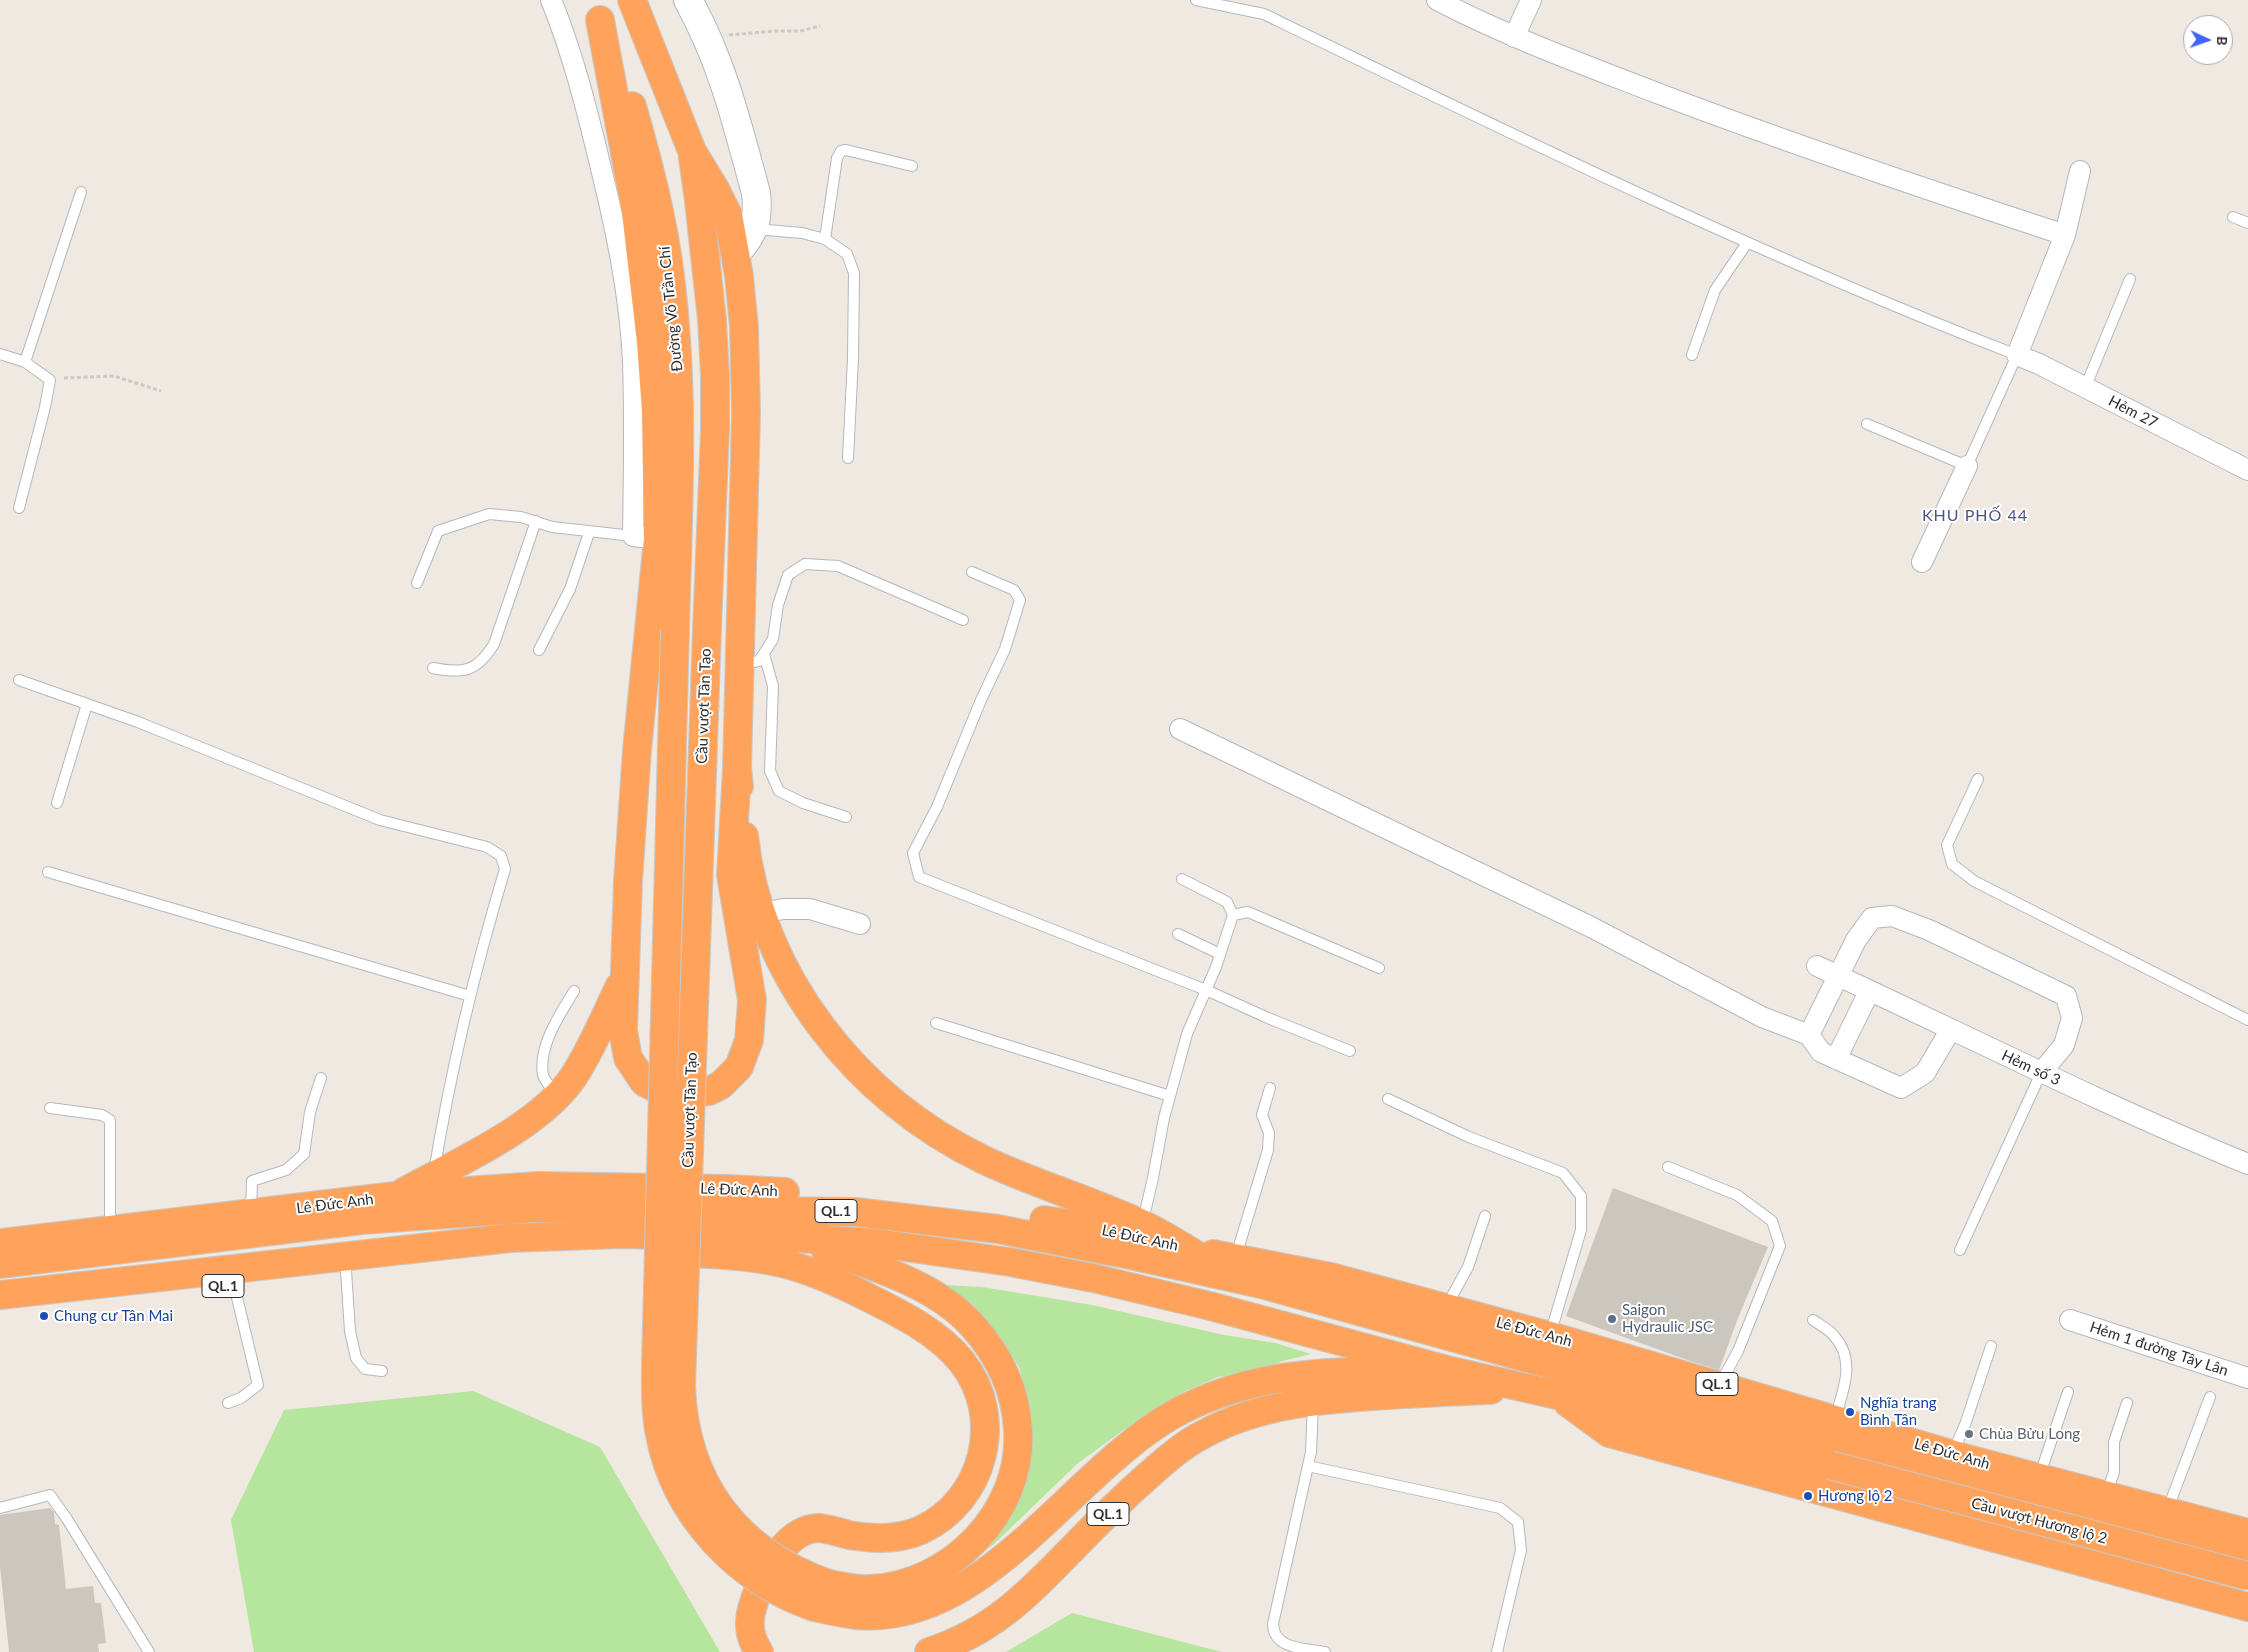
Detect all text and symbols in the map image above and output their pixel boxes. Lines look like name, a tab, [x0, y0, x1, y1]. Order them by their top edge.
north arrow	[2183, 15, 2233, 65]
text: B	[2214, 36, 2231, 46]
street label: Đường Võ Trần Chí	[655, 246, 687, 372]
street label: Hẻm 27	[2105, 392, 2161, 432]
district label: KHU PHỐ 44	[1921, 506, 2029, 526]
street label: Cầu vượt Tân Tạo	[693, 648, 715, 764]
street label: Hẻm số 3	[1999, 1047, 2063, 1089]
street label: Cầu vượt Tân Tạo	[679, 1052, 701, 1168]
street label: Lê Đức Anh	[700, 1180, 778, 1200]
street label: Lê Đức Anh	[295, 1190, 375, 1218]
road number: QL.1	[815, 1200, 857, 1222]
street label: Lê Đức Anh	[1100, 1221, 1180, 1255]
road number: QL.1	[202, 1274, 244, 1298]
place label: Saigon Hydraulic JSC	[1622, 1301, 1713, 1336]
place label: Chung cư Tân Mai	[54, 1307, 173, 1325]
marker: Chung cư Tân Mai	[38, 1310, 50, 1322]
street label: Lê Đức Anh	[1494, 1313, 1574, 1351]
marker: Saigon Hydraulic JSC	[1606, 1313, 1618, 1325]
street label: Hẻm 1 đường Tây Lân	[2087, 1318, 2231, 1380]
road number: QL.1	[1696, 1372, 1738, 1396]
place label: Nghĩa trang Bình Tân	[1860, 1394, 1937, 1429]
marker: Nghĩa trang Bình Tân	[1844, 1406, 1856, 1418]
place label: Chùa Bửu Long	[1979, 1425, 2080, 1443]
marker: Chùa Bửu Long	[1963, 1428, 1975, 1440]
street label: Lê Đức Anh	[1912, 1435, 1992, 1473]
place label: Hương lộ 2	[1818, 1487, 1893, 1505]
marker: Hương lộ 2	[1802, 1490, 1814, 1502]
street label: Cầu vượt Hương lộ 2	[1969, 1494, 2109, 1548]
road number: QL.1	[1087, 1502, 1129, 1526]

